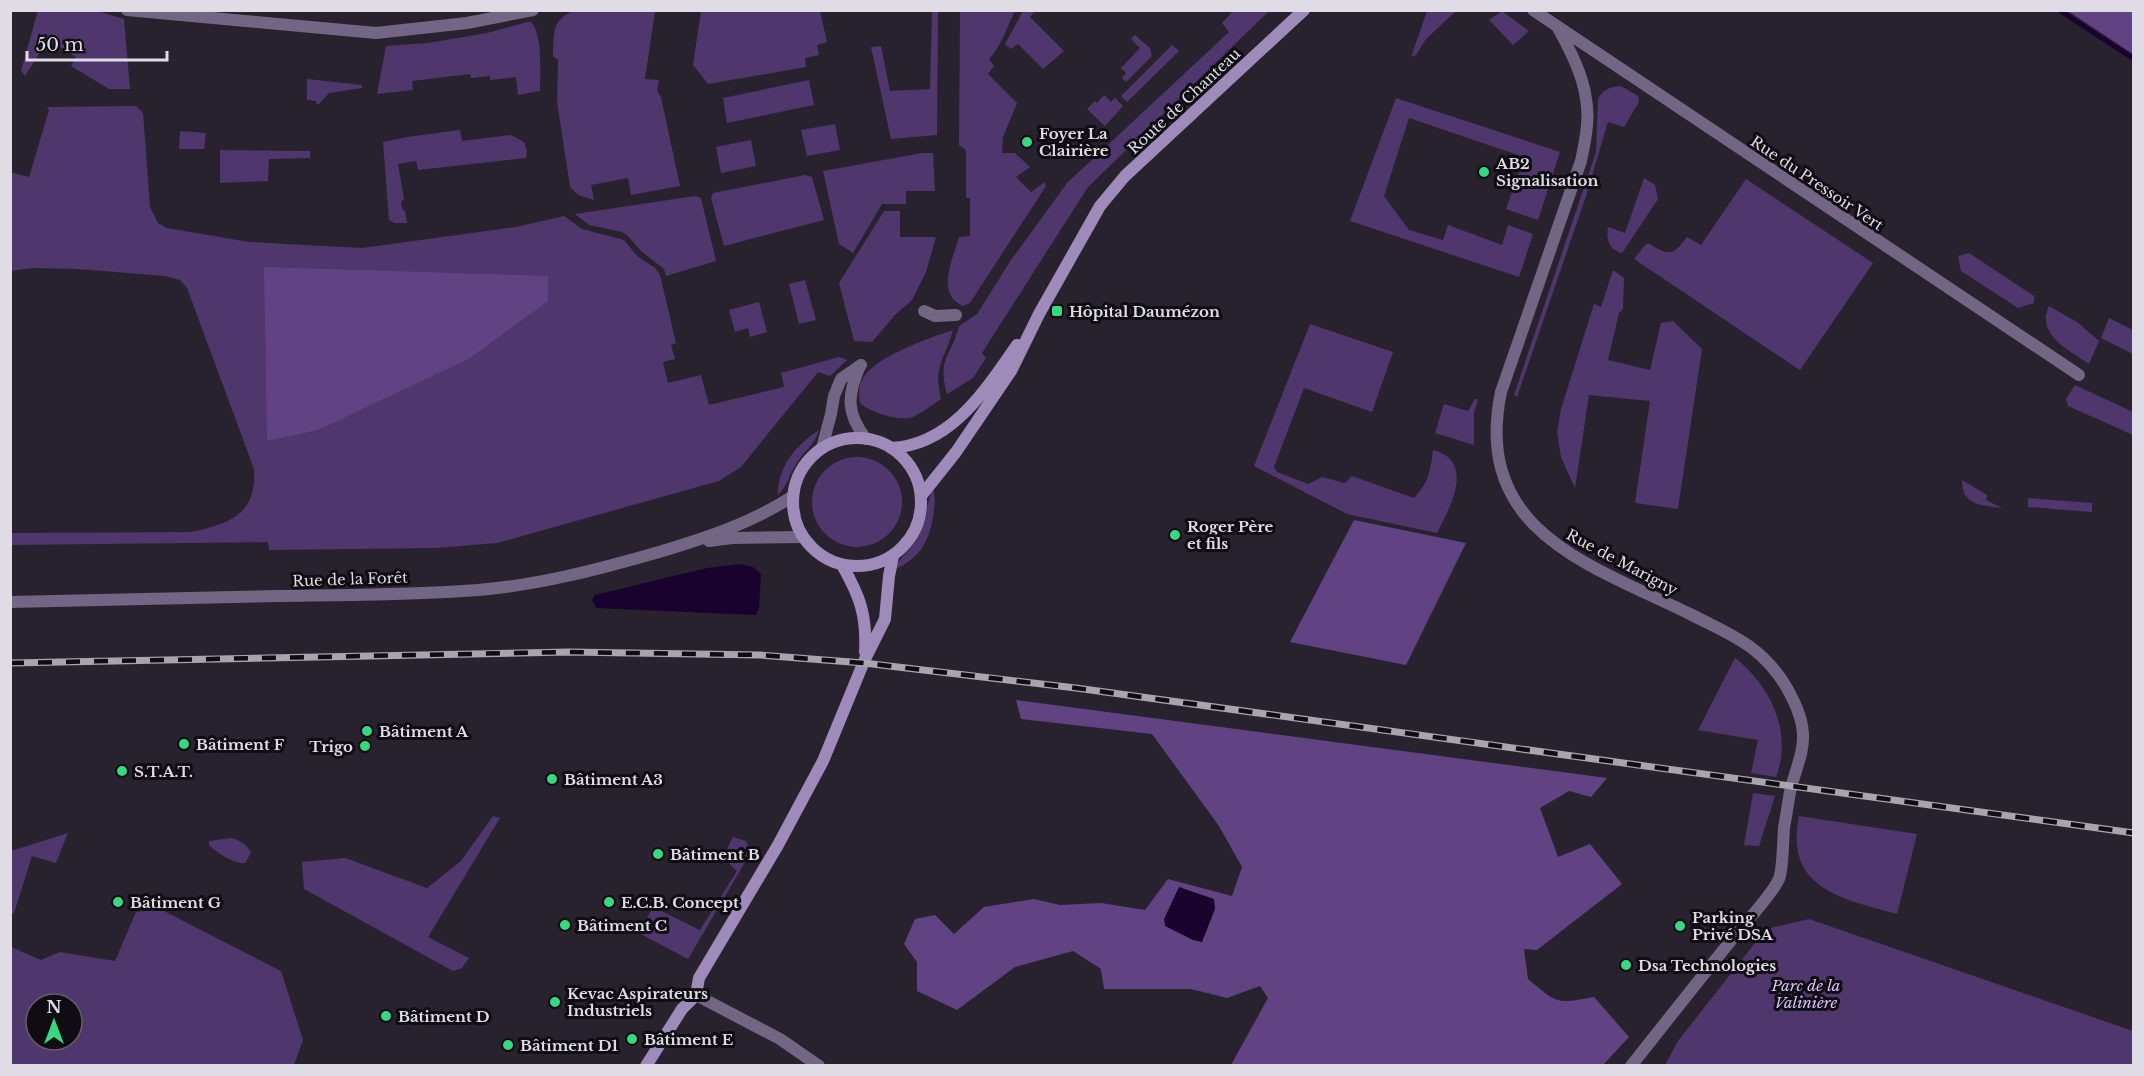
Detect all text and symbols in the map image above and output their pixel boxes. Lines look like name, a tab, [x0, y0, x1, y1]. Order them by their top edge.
scale bar	[27, 24, 166, 62]
text: 50 m	[36, 34, 84, 56]
street label: Route de Chanteau	[1124, 44, 1244, 158]
place label: Foyer La Clairière	[1039, 124, 1109, 160]
street label: Rue du Pressoir Vert	[1747, 131, 1887, 235]
marker: Foyer La Clairière	[1020, 135, 1034, 149]
place label: AB2 Signalisation	[1495, 154, 1598, 190]
marker: AB2 Signalisation	[1477, 165, 1491, 179]
place label: Hôpital Daumézon	[1069, 302, 1220, 321]
marker: Hôpital Daumézon	[1050, 304, 1064, 318]
place label: Roger Père et fils	[1187, 517, 1274, 553]
street label: Rue de Marigny	[1563, 525, 1681, 600]
marker: Roger Père et fils	[1168, 528, 1182, 542]
street label: Rue de la Forêt	[292, 567, 408, 591]
place label: Bâtiment A	[379, 722, 469, 741]
marker: Bâtiment A	[360, 724, 374, 738]
place label: Bâtiment F	[196, 735, 285, 754]
marker: Bâtiment F	[177, 737, 191, 751]
place label: Trigo	[309, 737, 353, 756]
marker: Trigo	[358, 739, 372, 753]
place label: S.T.A.T.	[134, 762, 193, 781]
marker: S.T.A.T.	[115, 764, 129, 778]
place label: Bâtiment A3	[564, 770, 663, 789]
marker: Bâtiment A3	[545, 772, 559, 786]
place label: Bâtiment B	[670, 845, 760, 864]
marker: Bâtiment B	[651, 847, 665, 861]
place label: Bâtiment G	[130, 893, 221, 912]
place label: E.C.B. Concept	[621, 893, 739, 912]
marker: Bâtiment G	[111, 895, 125, 909]
marker: E.C.B. Concept	[602, 895, 616, 909]
place label: Parking Privé DSA	[1692, 908, 1774, 944]
place label: Bâtiment C	[577, 916, 667, 935]
marker: Bâtiment C	[558, 918, 572, 932]
marker: Parking Privé DSA	[1673, 919, 1687, 933]
place label: Dsa Technologies	[1638, 956, 1776, 975]
marker: Dsa Technologies	[1619, 958, 1633, 972]
park label: Parc de la Valinière	[1771, 976, 1840, 1012]
place label: Kevac Aspirateurs Industriels	[567, 984, 708, 1020]
north arrow	[24, 992, 84, 1052]
marker: Kevac Aspirateurs Industriels	[548, 995, 562, 1009]
text: N	[46, 997, 62, 1017]
place label: Bâtiment D	[398, 1007, 490, 1026]
marker: Bâtiment D	[379, 1009, 393, 1023]
place label: Bâtiment E	[644, 1030, 733, 1049]
marker: Bâtiment E	[625, 1032, 639, 1046]
place label: Bâtiment D1	[520, 1036, 618, 1055]
marker: Bâtiment D1	[501, 1038, 515, 1052]

